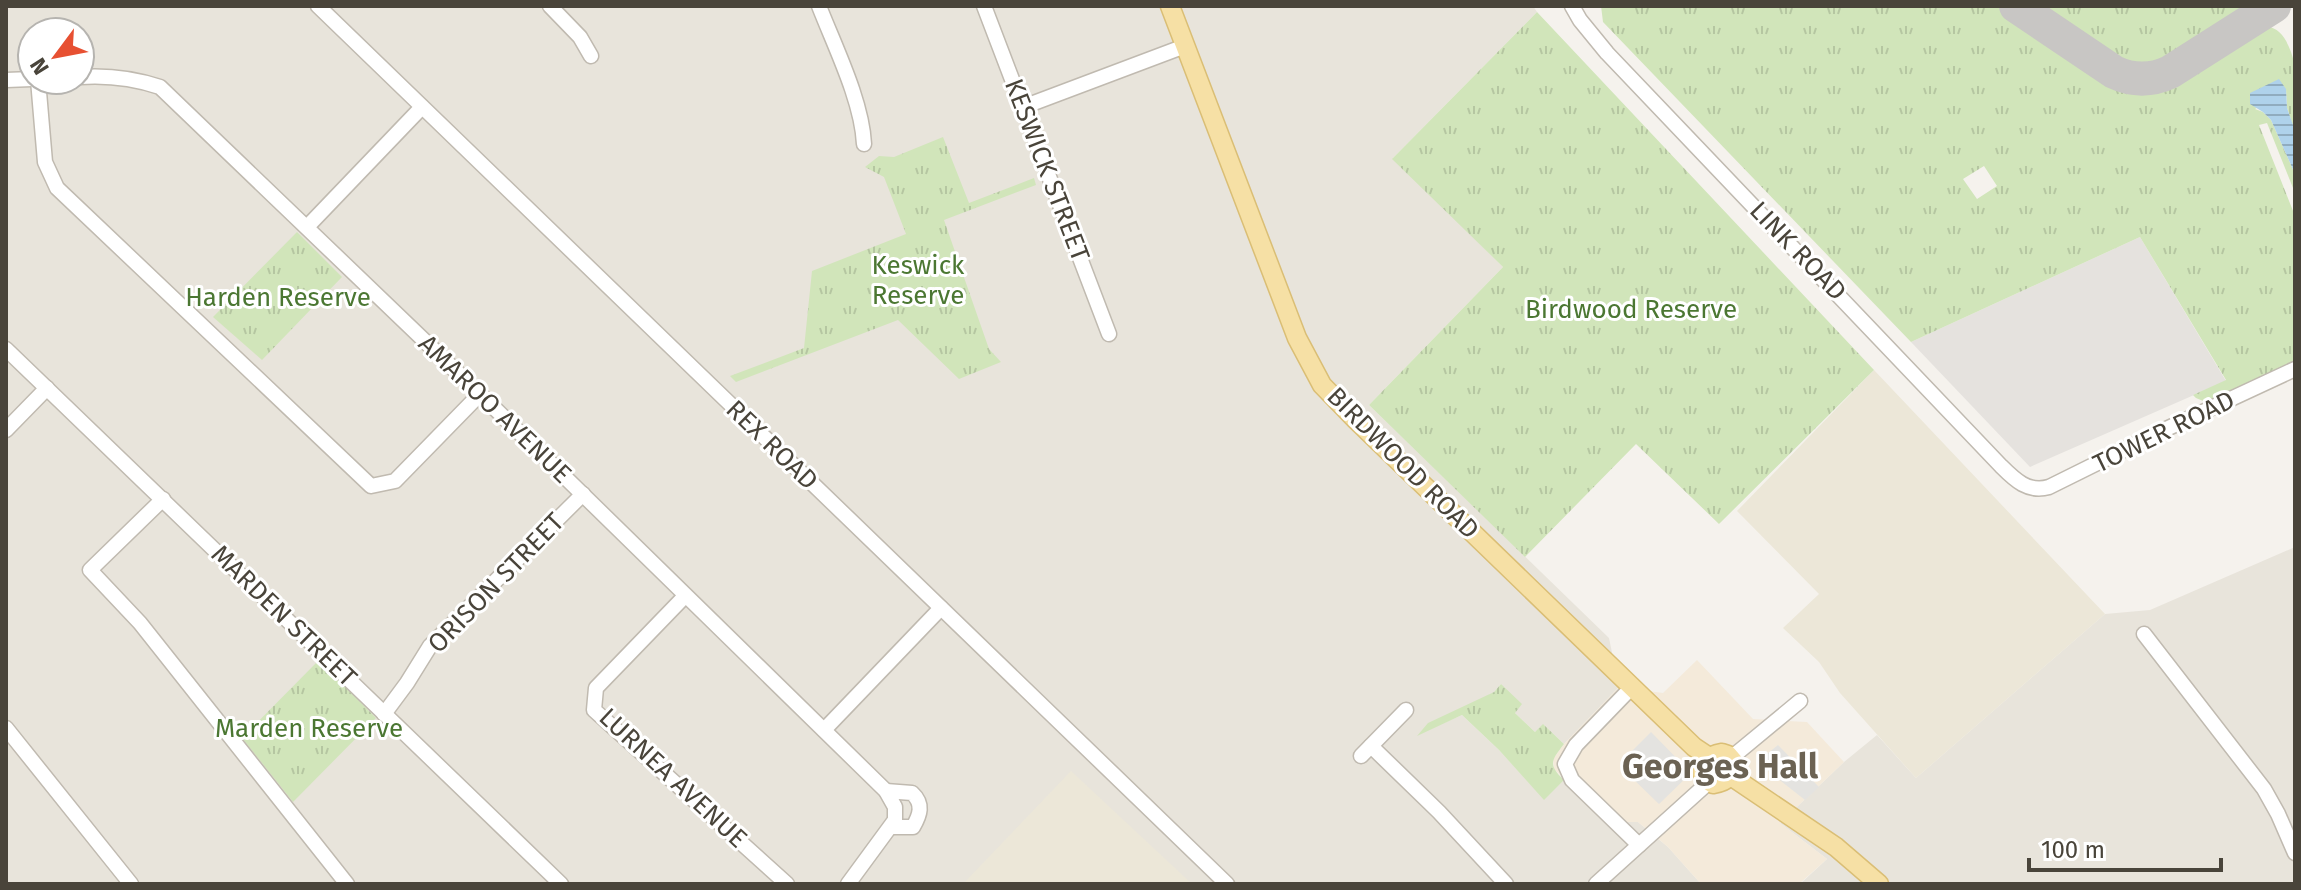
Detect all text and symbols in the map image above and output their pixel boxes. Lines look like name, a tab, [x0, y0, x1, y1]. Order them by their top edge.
north arrow	[16, 16, 96, 96]
text: N	[24, 53, 55, 80]
street label: KESWICK STREET	[998, 74, 1096, 266]
street label: LINK ROAD	[1743, 195, 1853, 307]
park label: Keswick Reserve	[872, 250, 965, 311]
park label: Harden Reserve	[185, 282, 371, 313]
park label: Birdwood Reserve	[1525, 294, 1737, 325]
street label: AMAROO AVENUE	[412, 328, 578, 490]
street label: BIRDWOOD ROAD	[1321, 381, 1485, 545]
street label: TOWER ROAD	[2088, 384, 2240, 480]
street label: REX ROAD	[720, 394, 824, 496]
street label: ORISON STREET	[422, 506, 571, 659]
street label: MARDEN STREET	[205, 539, 364, 694]
street label: LURNEA AVENUE	[593, 702, 753, 854]
park label: Marden Reserve	[215, 713, 403, 744]
district label: Georges Hall	[1622, 746, 1819, 787]
scale bar	[2029, 822, 2221, 872]
text: 100 m	[2041, 836, 2105, 864]

